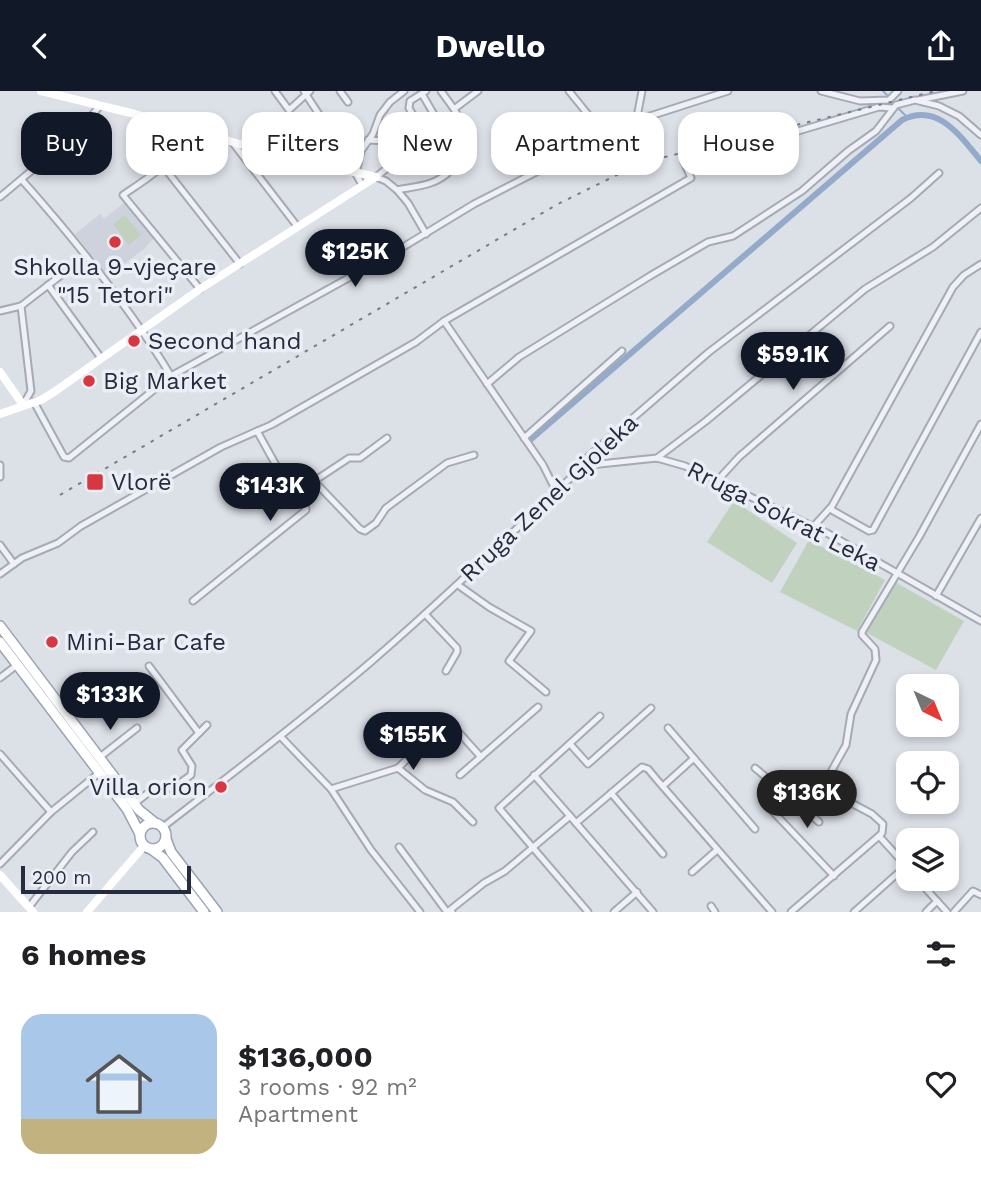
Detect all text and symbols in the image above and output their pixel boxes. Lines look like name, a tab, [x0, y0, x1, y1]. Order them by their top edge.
icon: back	[21, 27, 59, 65]
text: Dwello	[436, 27, 545, 65]
icon: share	[922, 27, 960, 65]
chip: Buy	[21, 112, 112, 175]
chip: Rent	[126, 112, 228, 175]
chip: Filters	[242, 112, 364, 175]
chip: New	[378, 112, 477, 175]
chip: Apartment	[491, 112, 664, 175]
chip: House	[678, 112, 799, 175]
pin: $125K	[306, 229, 404, 289]
marker: Shkolla 9-vjeçare "15 Tetori"	[107, 234, 123, 250]
text: $125K	[321, 238, 389, 265]
place label: Shkolla 9-vjeçare "15 Tetori"	[13, 253, 217, 309]
place label: Second hand	[148, 327, 302, 355]
marker: Second hand	[126, 333, 142, 349]
pin: $59.1K	[736, 333, 850, 392]
text: $59.1K	[757, 341, 829, 368]
place label: Big Market	[103, 367, 226, 395]
marker: Big Market	[81, 373, 97, 389]
street label: Rruga Zenel Gjoleka	[454, 408, 644, 588]
street label: Rruga Sokrat Leka	[683, 455, 885, 577]
pin: $143K	[221, 463, 319, 523]
place label: Vlorë	[111, 468, 172, 496]
marker: Vlorë	[85, 472, 105, 492]
text: $143K	[235, 472, 305, 499]
place label: Mini-Bar Cafe	[66, 628, 226, 656]
marker: Mini-Bar Cafe	[44, 634, 60, 650]
pin: $133K	[61, 673, 159, 732]
north arrow	[896, 674, 959, 737]
map controls	[896, 674, 959, 891]
text: $133K	[76, 681, 144, 708]
pin: $155K	[364, 713, 462, 772]
text: $155K	[379, 721, 447, 748]
button: locate	[896, 751, 959, 814]
pin: $136K	[758, 771, 856, 830]
place label: Villa orion	[89, 773, 207, 801]
marker: Villa orion	[213, 779, 229, 795]
text: $136K	[773, 779, 841, 806]
button: layers	[896, 828, 959, 891]
scale bar	[21, 863, 191, 895]
text: 200 m	[32, 866, 91, 889]
icon: filters	[922, 935, 960, 973]
text: 6 homes	[21, 937, 146, 972]
text: $136,000	[238, 1039, 373, 1074]
icon: home	[77, 1042, 161, 1126]
icon: heart	[922, 1065, 960, 1103]
text: 3 rooms · 92 m²	[238, 1074, 417, 1101]
text: Apartment	[238, 1101, 358, 1128]

